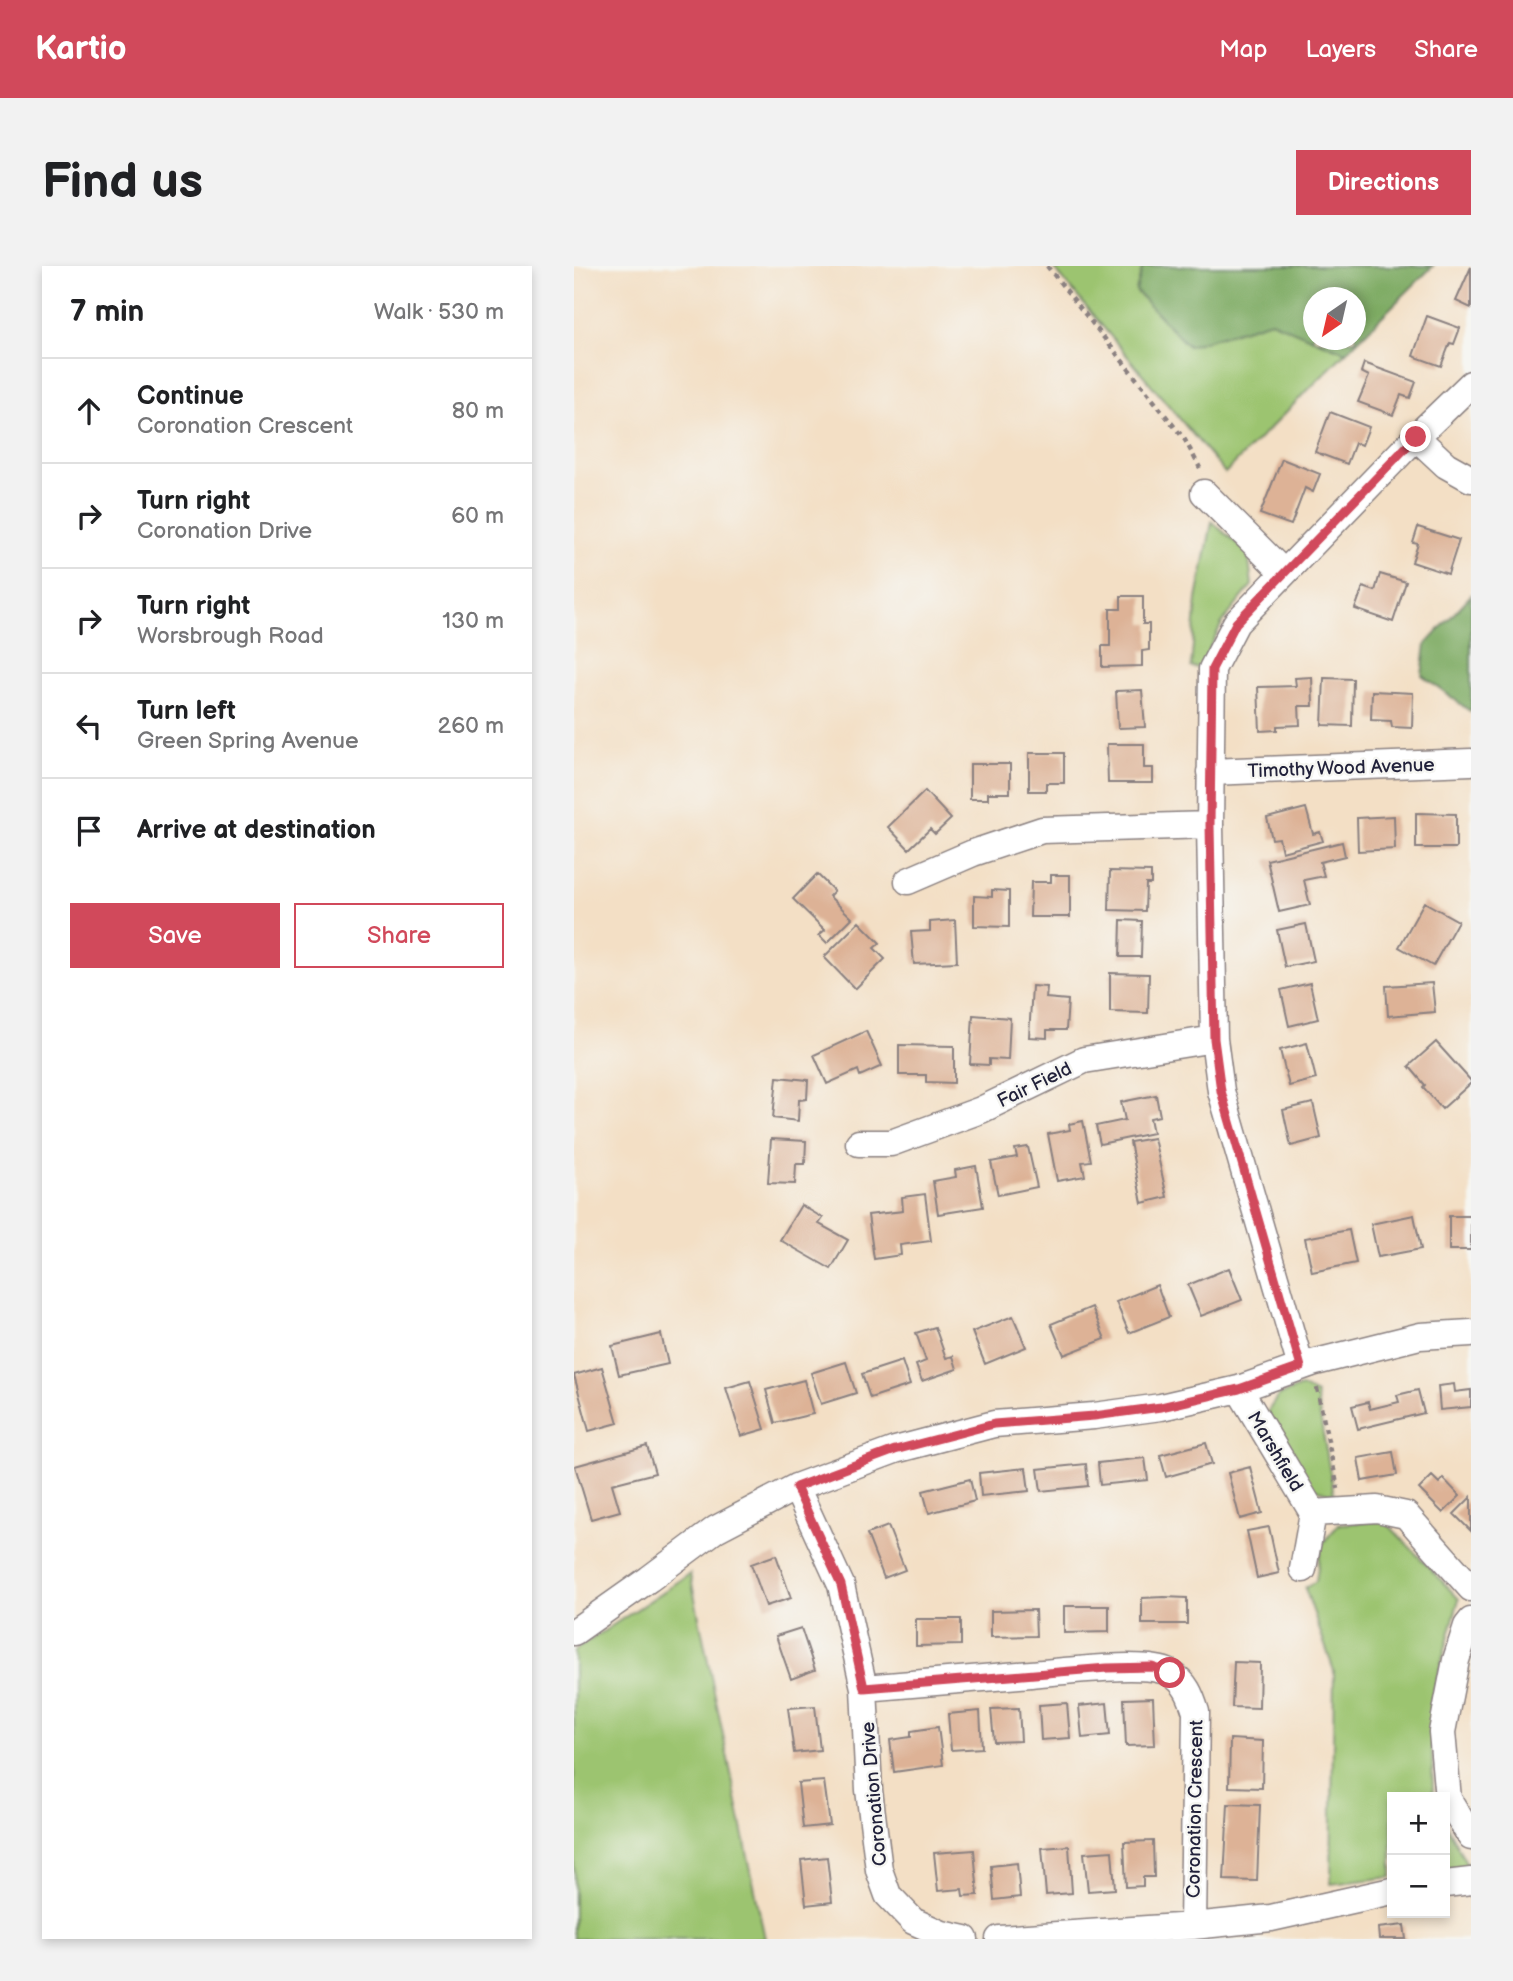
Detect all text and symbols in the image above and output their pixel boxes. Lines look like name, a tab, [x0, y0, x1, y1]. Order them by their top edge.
text: Kartio	[35, 29, 127, 69]
text: Map	[1219, 35, 1267, 64]
text: Layers	[1305, 35, 1376, 64]
text: Share	[1414, 35, 1478, 64]
button: Directions	[1296, 150, 1471, 215]
text: Find us	[42, 153, 203, 212]
north arrow	[1303, 287, 1366, 350]
text: 7 min	[70, 294, 144, 330]
text: Walk · 530 m	[374, 298, 504, 326]
text: Continue	[137, 381, 244, 412]
icon: ahead	[70, 392, 108, 430]
text: 80 m	[452, 397, 504, 425]
text: Coronation Crescent	[137, 412, 353, 440]
route end	[1400, 421, 1431, 452]
text: Turn right	[137, 486, 250, 517]
icon: right	[70, 497, 108, 535]
text: 60 m	[451, 502, 504, 530]
text: Coronation Drive	[137, 517, 312, 545]
text: Turn right	[137, 591, 250, 622]
icon: right	[70, 602, 108, 640]
text: 130 m	[442, 607, 504, 635]
text: Worsbrough Road	[137, 622, 324, 650]
text: Turn left	[137, 696, 236, 727]
icon: left	[70, 707, 108, 745]
text: 260 m	[438, 712, 504, 740]
text: Green Spring Avenue	[137, 727, 359, 755]
street label: Timothy Wood Avenue	[1247, 754, 1435, 783]
icon: arrive	[70, 812, 108, 850]
text: Arrive at destination	[137, 815, 376, 846]
button: Save	[70, 903, 280, 968]
button: Share	[294, 903, 504, 968]
street label: Fair Field	[994, 1057, 1076, 1113]
street label: Marshfield	[1242, 1408, 1308, 1496]
route start	[1154, 1657, 1185, 1688]
street label: Coronation Crescent	[1182, 1719, 1209, 1898]
street label: Coronation Drive	[857, 1721, 892, 1867]
map controls	[1387, 1792, 1450, 1918]
button: +	[1387, 1792, 1450, 1855]
button: −	[1387, 1855, 1450, 1918]

